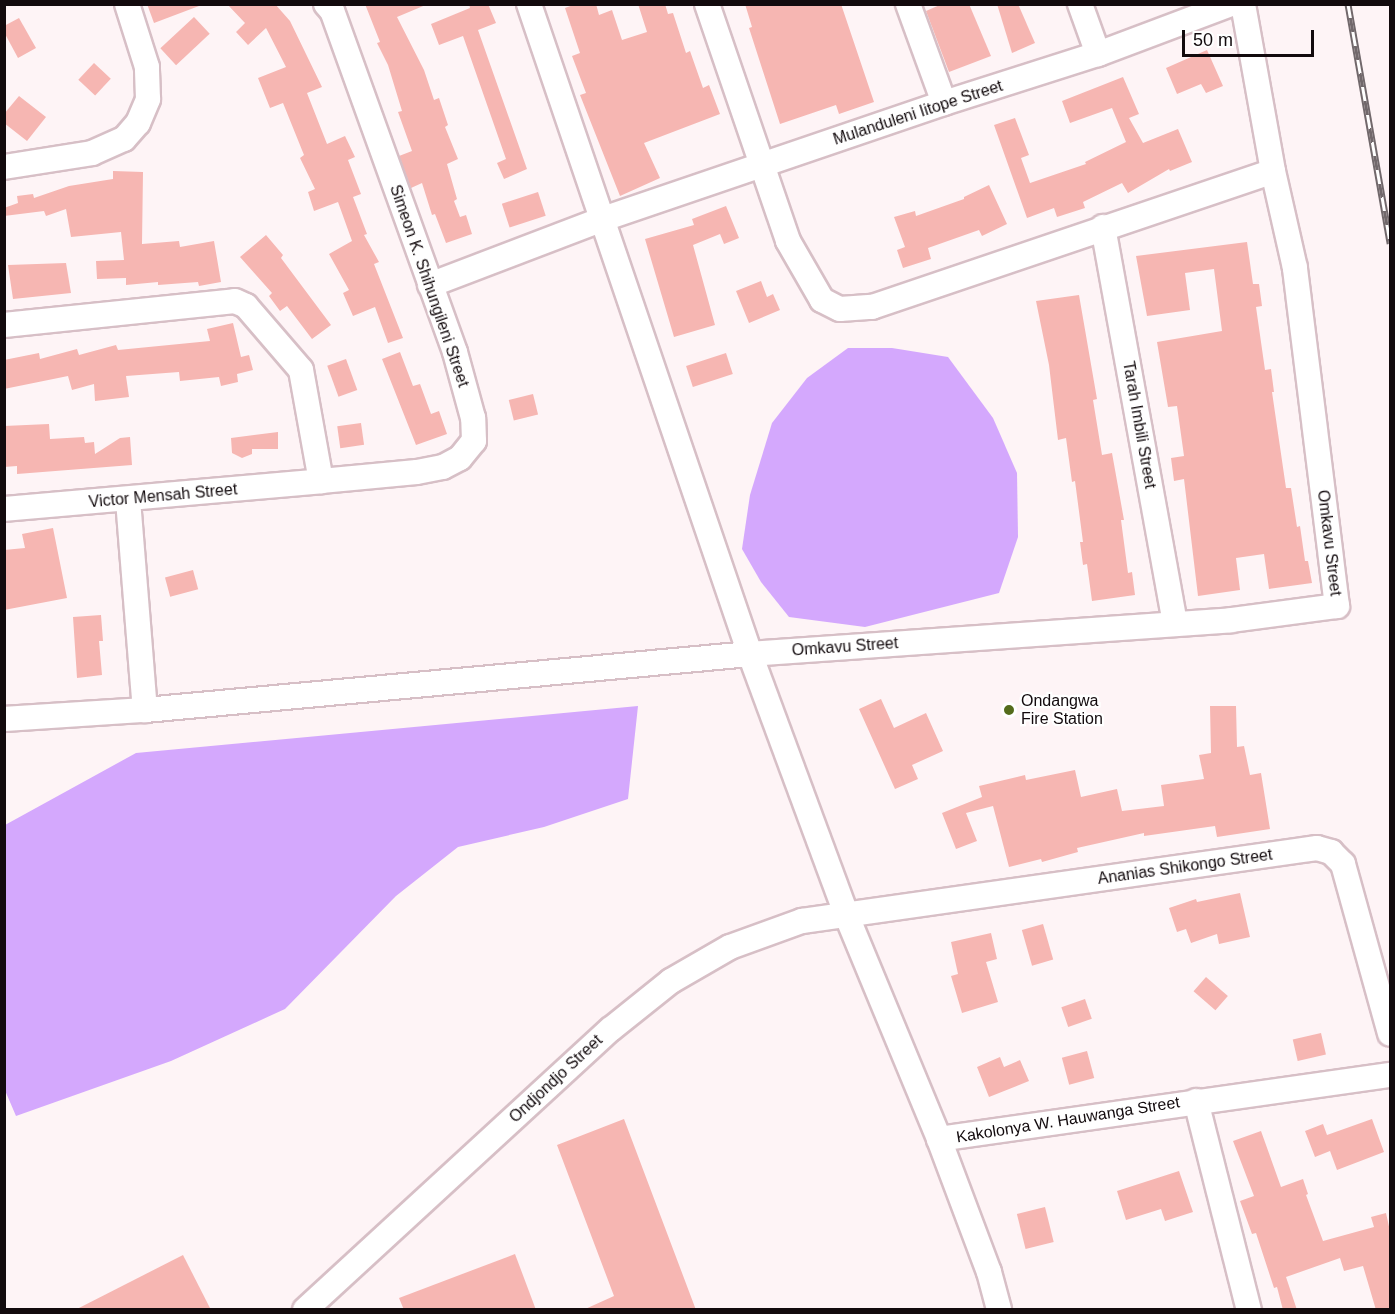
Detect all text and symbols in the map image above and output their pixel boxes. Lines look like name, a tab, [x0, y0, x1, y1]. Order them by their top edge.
scale bar	[1185, 18, 1317, 56]
text: 50 m	[1193, 30, 1233, 50]
street label: Mulanduleni Iitope Street	[831, 77, 1005, 149]
street label: Simeon K. Shihungileni Street	[385, 182, 473, 390]
street label: Tarah Imbili Street	[1118, 360, 1160, 490]
street label: Victor Mensah Street	[88, 480, 238, 512]
street label: Omkavu Street	[1313, 489, 1345, 597]
street label: Omkavu Street	[791, 634, 899, 660]
place label: Ondangwa Fire Station	[1021, 691, 1103, 729]
marker: Ondangwa Fire Station	[1002, 703, 1016, 717]
street label: Ananias Shikongo Street	[1096, 845, 1274, 889]
street label: Ondjondjo Street	[506, 1031, 606, 1127]
street label: Kakolonya W. Hauwanga Street	[955, 1093, 1181, 1147]

